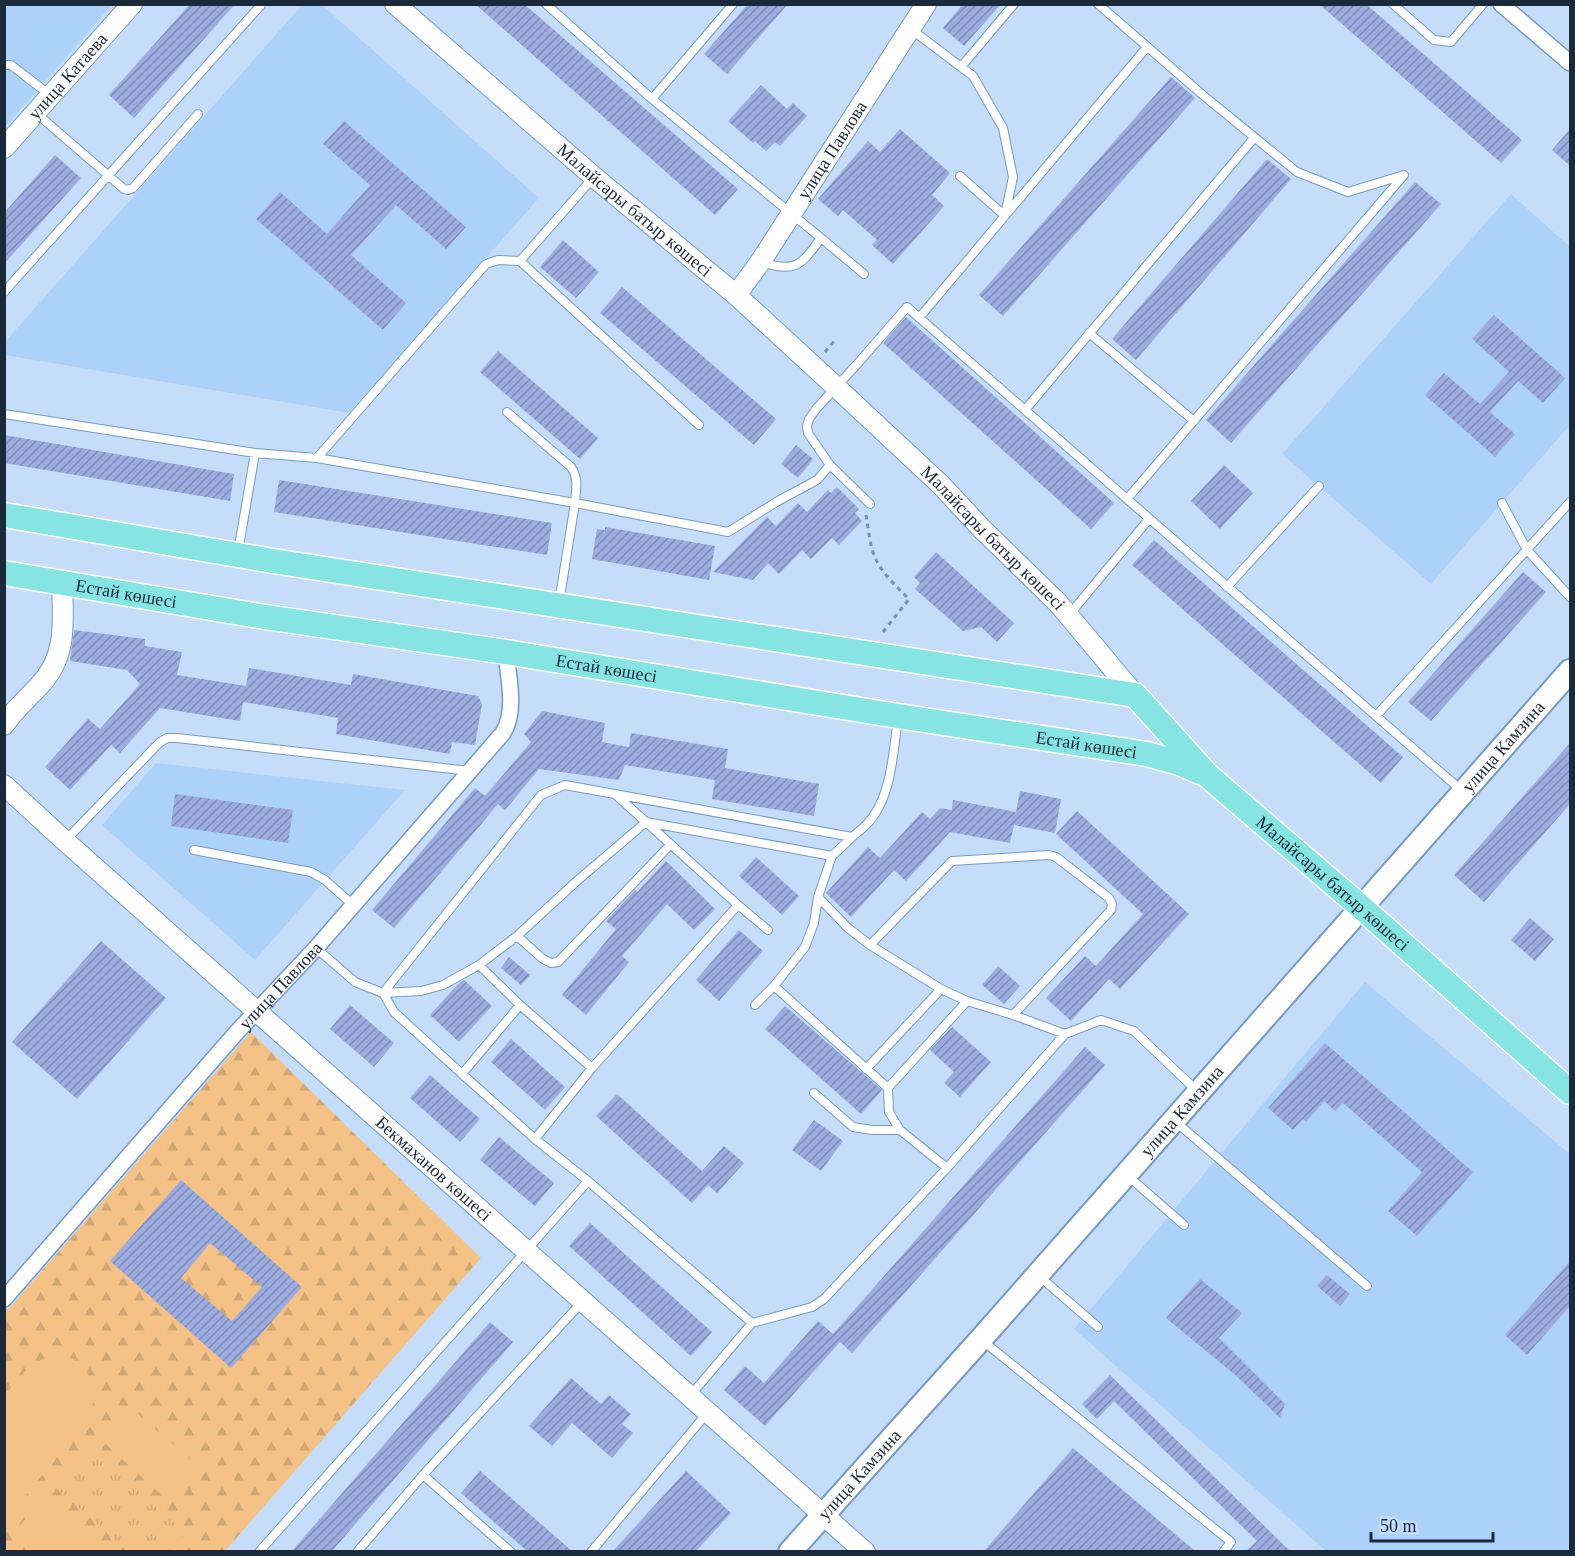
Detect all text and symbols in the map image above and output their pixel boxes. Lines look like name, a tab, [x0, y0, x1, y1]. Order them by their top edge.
street label: улица Катаева	[24, 29, 111, 123]
street label: улица Павлова	[793, 97, 871, 203]
street label: Малайсары батыр көшесі	[553, 140, 716, 281]
street label: Малайсары батыр көшесі	[917, 461, 1069, 614]
street label: Естай көшесі	[74, 575, 178, 612]
street label: Естай көшесі	[554, 650, 659, 687]
street label: улица Камзина	[1458, 697, 1549, 796]
street label: Естай көшесі	[1034, 727, 1138, 762]
street label: Малайсары батыр көшесі	[1252, 812, 1413, 955]
street label: улица Павлова	[235, 938, 327, 1033]
street label: улица Камзина	[1137, 1061, 1227, 1161]
street label: Бекмаханов көшесі	[372, 1112, 496, 1225]
street label: улица Камзина	[814, 1425, 905, 1524]
scale bar	[1371, 1505, 1492, 1543]
text: 50 m	[1380, 1516, 1417, 1536]

